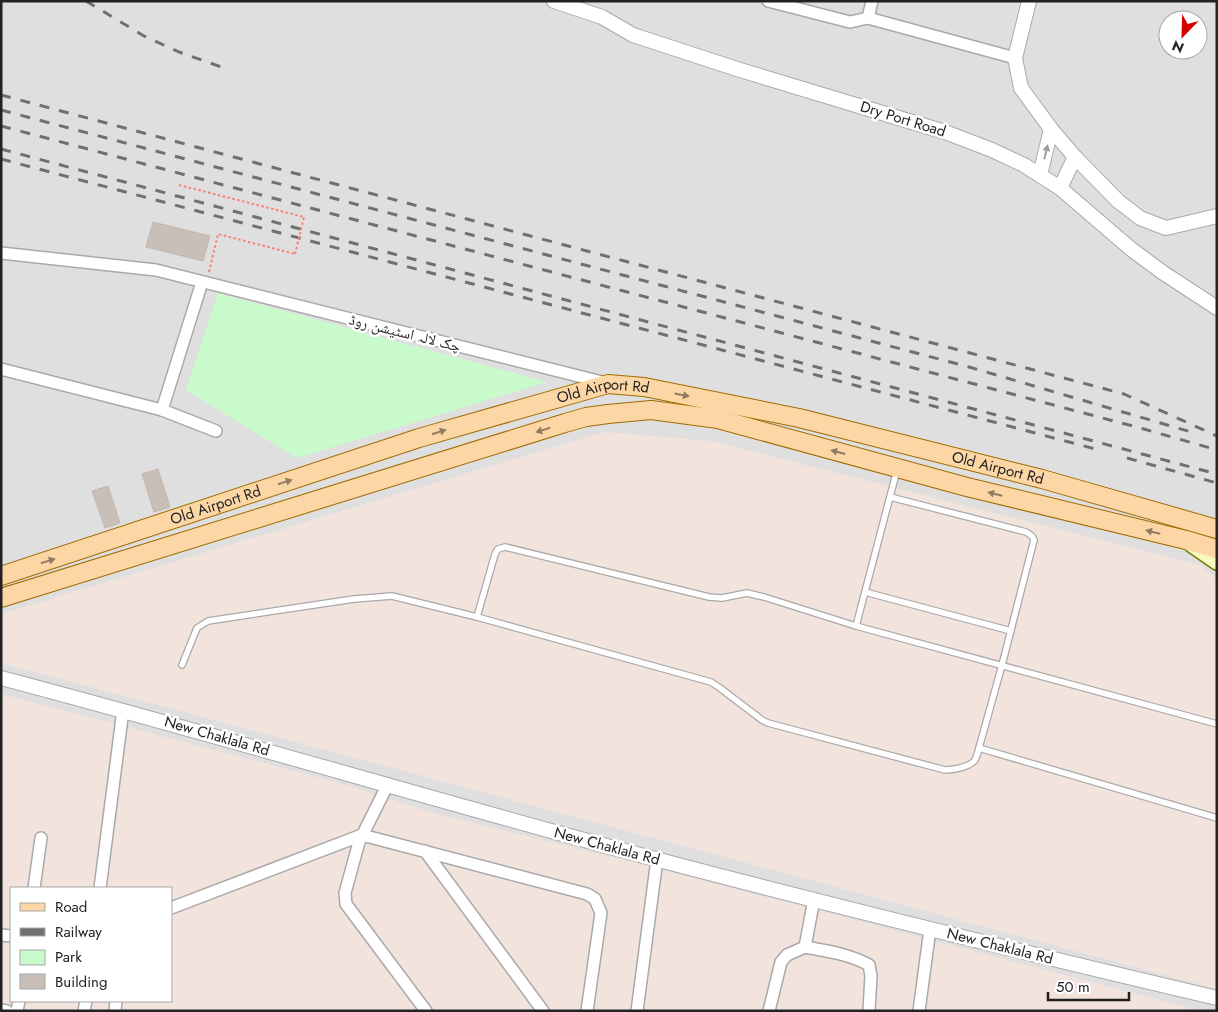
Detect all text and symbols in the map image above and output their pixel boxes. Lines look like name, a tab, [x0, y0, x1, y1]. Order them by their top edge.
north arrow	[1158, 10, 1208, 60]
text: N	[1169, 36, 1187, 58]
street label: Dry Port Road	[857, 96, 949, 142]
one-way arrow	[1042, 145, 1050, 160]
street label: چک لالہ اسٹیشن روڈ	[347, 308, 464, 358]
street label: Old Airport Rd	[554, 372, 651, 409]
one-way arrow	[674, 391, 690, 399]
one-way arrow	[535, 426, 550, 434]
one-way arrow	[432, 427, 447, 435]
street label: Old Airport Rd	[949, 446, 1046, 490]
one-way arrow	[830, 447, 845, 455]
one-way arrow	[278, 478, 293, 486]
street label: Old Airport Rd	[167, 480, 264, 530]
one-way arrow	[987, 489, 1002, 497]
one-way arrow	[1145, 528, 1160, 536]
one-way arrow	[40, 557, 55, 564]
street label: New Chaklala Rd	[162, 710, 272, 762]
street label: New Chaklala Rd	[552, 821, 662, 871]
legend	[10, 887, 172, 1002]
text: Road	[55, 896, 87, 918]
text: Railway	[55, 921, 102, 943]
street label: New Chaklala Rd	[945, 922, 1055, 970]
text: Park	[55, 946, 82, 968]
scale bar	[1048, 970, 1129, 1002]
text: Building	[55, 971, 107, 993]
text: 50 m	[1056, 976, 1090, 998]

